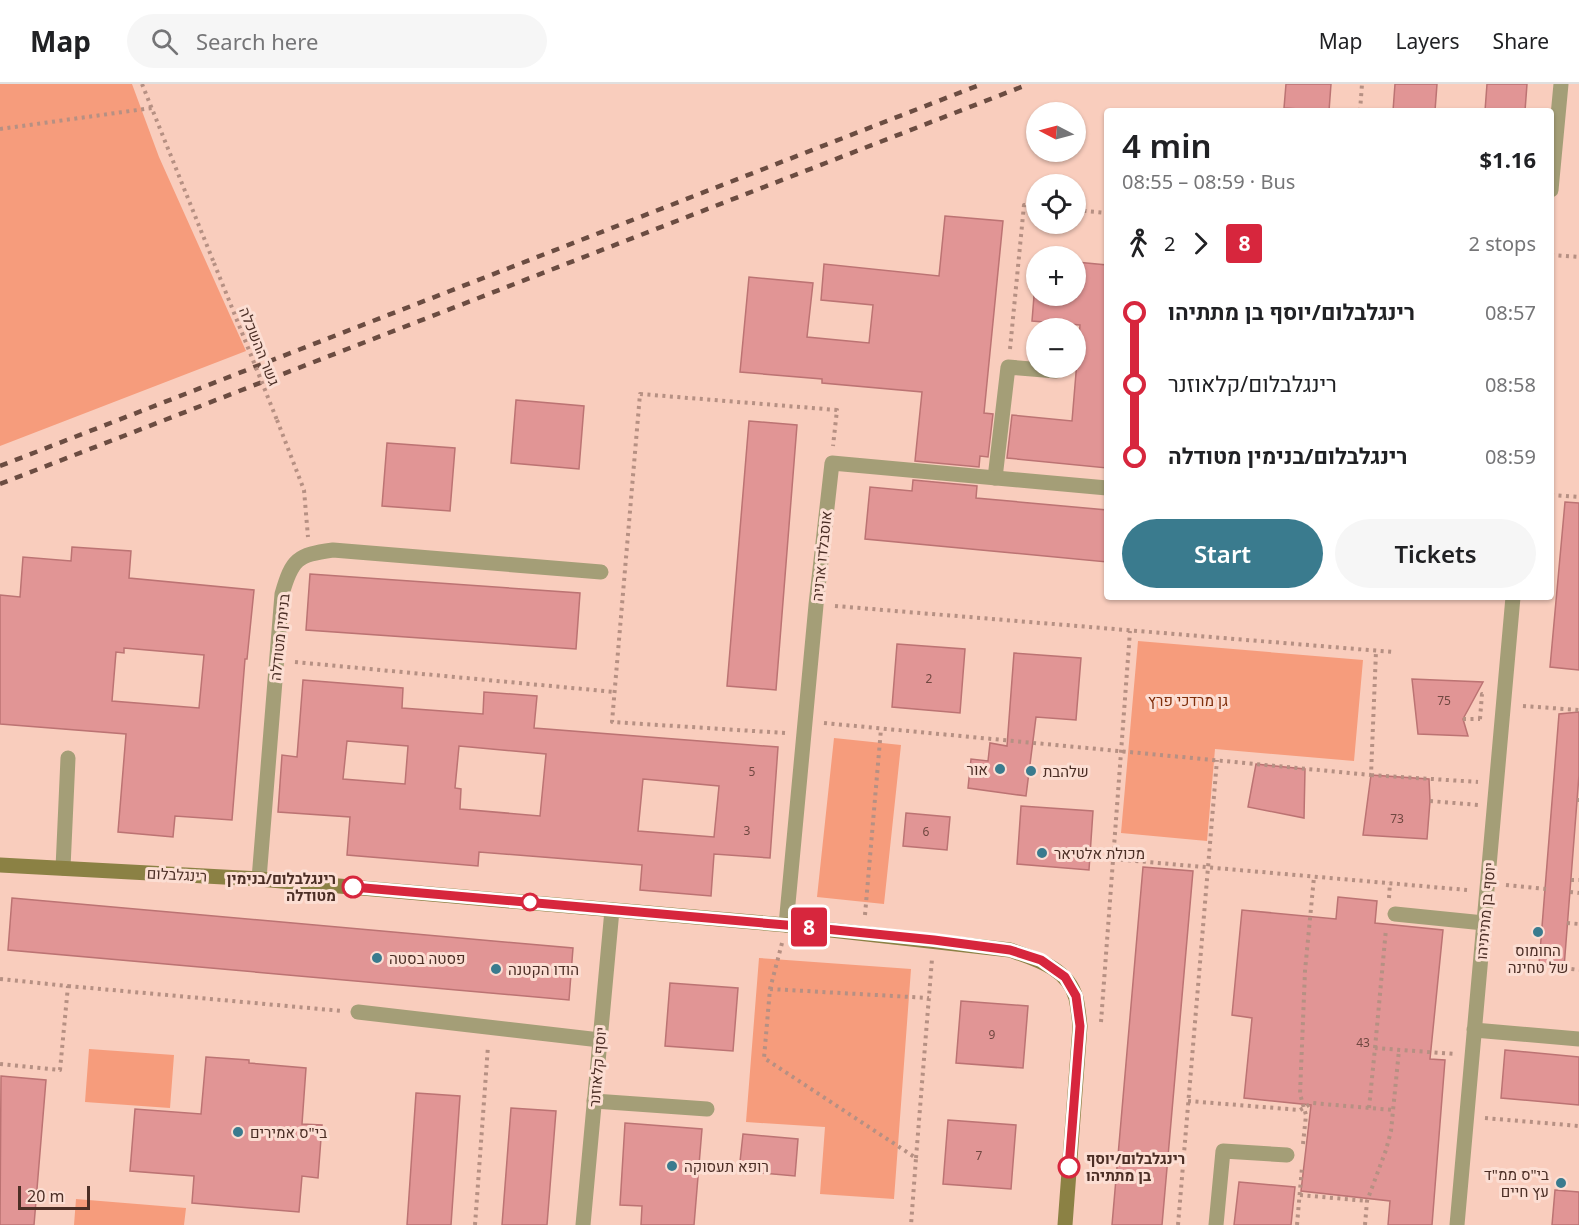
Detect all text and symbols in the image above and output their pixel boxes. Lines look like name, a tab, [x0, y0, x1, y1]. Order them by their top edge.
search box	[127, 14, 547, 68]
text: Map	[30, 22, 91, 60]
icon: search	[148, 25, 181, 58]
text: Search here	[196, 26, 318, 56]
text: Map	[1319, 27, 1363, 55]
text: Layers	[1396, 27, 1460, 55]
text: Share	[1493, 27, 1549, 55]
north arrow	[1026, 102, 1086, 162]
map controls	[1026, 102, 1086, 378]
text: 4 min	[1122, 123, 1212, 168]
text: $1.16	[1479, 144, 1536, 174]
text: 08:55 – 08:59 · Bus	[1122, 168, 1295, 195]
button: locate	[1026, 174, 1086, 234]
icon: walk	[1122, 227, 1155, 260]
icon: forward	[1184, 227, 1217, 260]
text: 8	[1238, 229, 1250, 257]
text: 2	[1164, 230, 1175, 257]
text: 2 stops	[1469, 230, 1536, 257]
button: +	[1026, 246, 1086, 306]
text: רינגלבלום/יוסף בן מתתיהו	[1168, 296, 1415, 326]
text: 08:57	[1485, 299, 1536, 326]
street label: גשר ההשכלה	[235, 304, 285, 388]
button: −	[1026, 318, 1086, 378]
text: רינגלבלום/קלאוזנר	[1168, 368, 1337, 398]
text: 08:58	[1485, 371, 1536, 398]
text: רינגלבלום/בנימין מטודלה	[1168, 440, 1407, 470]
text: 08:59	[1485, 443, 1536, 470]
street label: אוסבלדו ארניה	[806, 510, 836, 602]
button: Start	[1122, 519, 1323, 588]
button: Tickets	[1335, 519, 1536, 588]
street label: בנימין מטודלה	[264, 592, 294, 682]
house number: 2	[926, 670, 933, 687]
park label: גן מרדכי פרץ	[1148, 690, 1228, 710]
house number: 75	[1437, 692, 1451, 709]
place label: אור	[967, 759, 988, 779]
place label: שלהבת	[1043, 761, 1089, 781]
marker: אור	[993, 762, 1007, 776]
house number: 5	[749, 763, 756, 780]
marker: שלהבת	[1024, 764, 1038, 778]
house number: 73	[1390, 810, 1404, 827]
house number: 3	[744, 822, 751, 839]
house number: 6	[923, 823, 930, 840]
place label: מכולת אלטיאר	[1054, 843, 1145, 863]
marker: מכולת אלטיאר	[1035, 846, 1049, 860]
street label: יוסף בן מתיתיהו	[1471, 861, 1499, 961]
street label: רינגלבלום	[146, 862, 208, 886]
place label: רינגלבלום/בנימין מטודלה	[227, 868, 336, 905]
marker: רינגלבלום/בנימין מטודלה	[342, 876, 364, 898]
unlabelled marker	[521, 893, 539, 911]
line badge: 8	[790, 908, 828, 946]
text: 8	[803, 913, 815, 941]
marker: החומוס של טחינה	[1531, 925, 1545, 939]
place label: החומוס של טחינה	[1508, 940, 1568, 977]
place label: פסטה בסטה	[389, 948, 465, 968]
marker: פסטה בסטה	[370, 951, 384, 965]
place label: הודו הקטנה	[508, 959, 579, 979]
marker: הודו הקטנה	[489, 962, 503, 976]
street label: יוסף קלאוזנר	[584, 1026, 610, 1108]
house number: 9	[989, 1026, 996, 1043]
house number: 43	[1356, 1034, 1370, 1051]
place label: בי"ס אמירים	[250, 1122, 327, 1142]
marker: בי"ס אמירים	[231, 1125, 245, 1139]
house number: 7	[976, 1147, 983, 1164]
place label: רינגלבלום/יוסף בן מתתיהו	[1086, 1148, 1185, 1185]
place label: רופא תעסוקה	[684, 1156, 769, 1176]
marker: רינגלבלום/יוסף בן מתתיהו	[1058, 1156, 1080, 1178]
marker: רופא תעסוקה	[665, 1159, 679, 1173]
place label: בי"ס ממ"ד עץ חיים	[1484, 1164, 1549, 1201]
marker: בי"ס ממ"ד עץ חיים	[1554, 1176, 1568, 1190]
scale bar	[18, 1183, 90, 1210]
text: 20 m	[27, 1185, 64, 1207]

